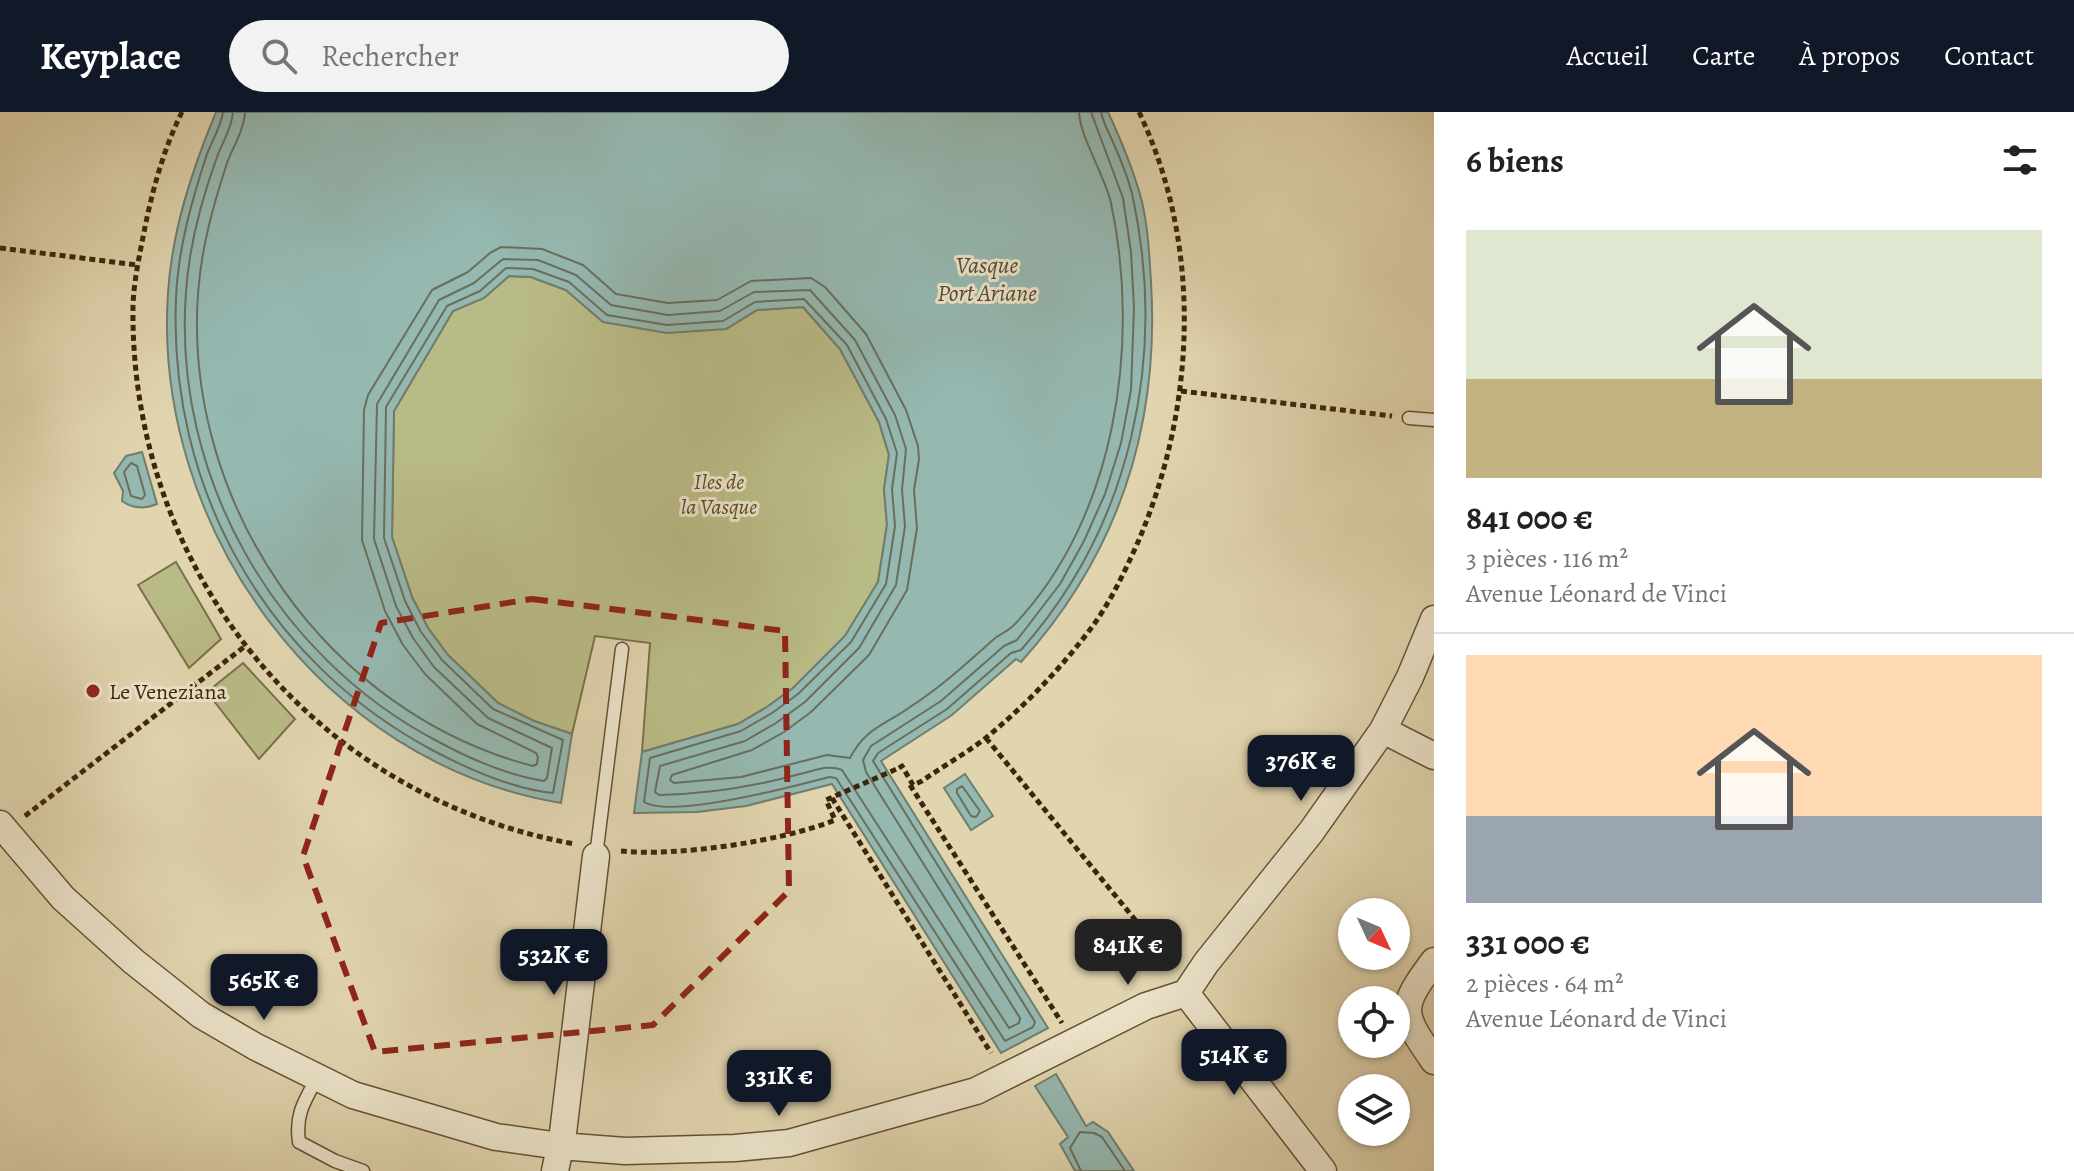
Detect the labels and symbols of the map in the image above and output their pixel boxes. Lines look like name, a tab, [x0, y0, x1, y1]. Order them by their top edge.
water label: Vasque Port Ariane	[937, 249, 1037, 309]
park label: Iles de la Vasque	[681, 467, 757, 522]
place label: Le Veneziana	[109, 677, 228, 707]
marker: Le Veneziana	[84, 682, 102, 700]
pin: 376K €	[1236, 735, 1366, 803]
north arrow	[1338, 898, 1410, 970]
pin: 841K €	[1063, 919, 1193, 987]
pin: 532K €	[489, 929, 619, 997]
pin: 565K €	[199, 954, 329, 1022]
pin: 514K €	[1169, 1029, 1299, 1097]
pin: 331K €	[714, 1050, 844, 1118]

